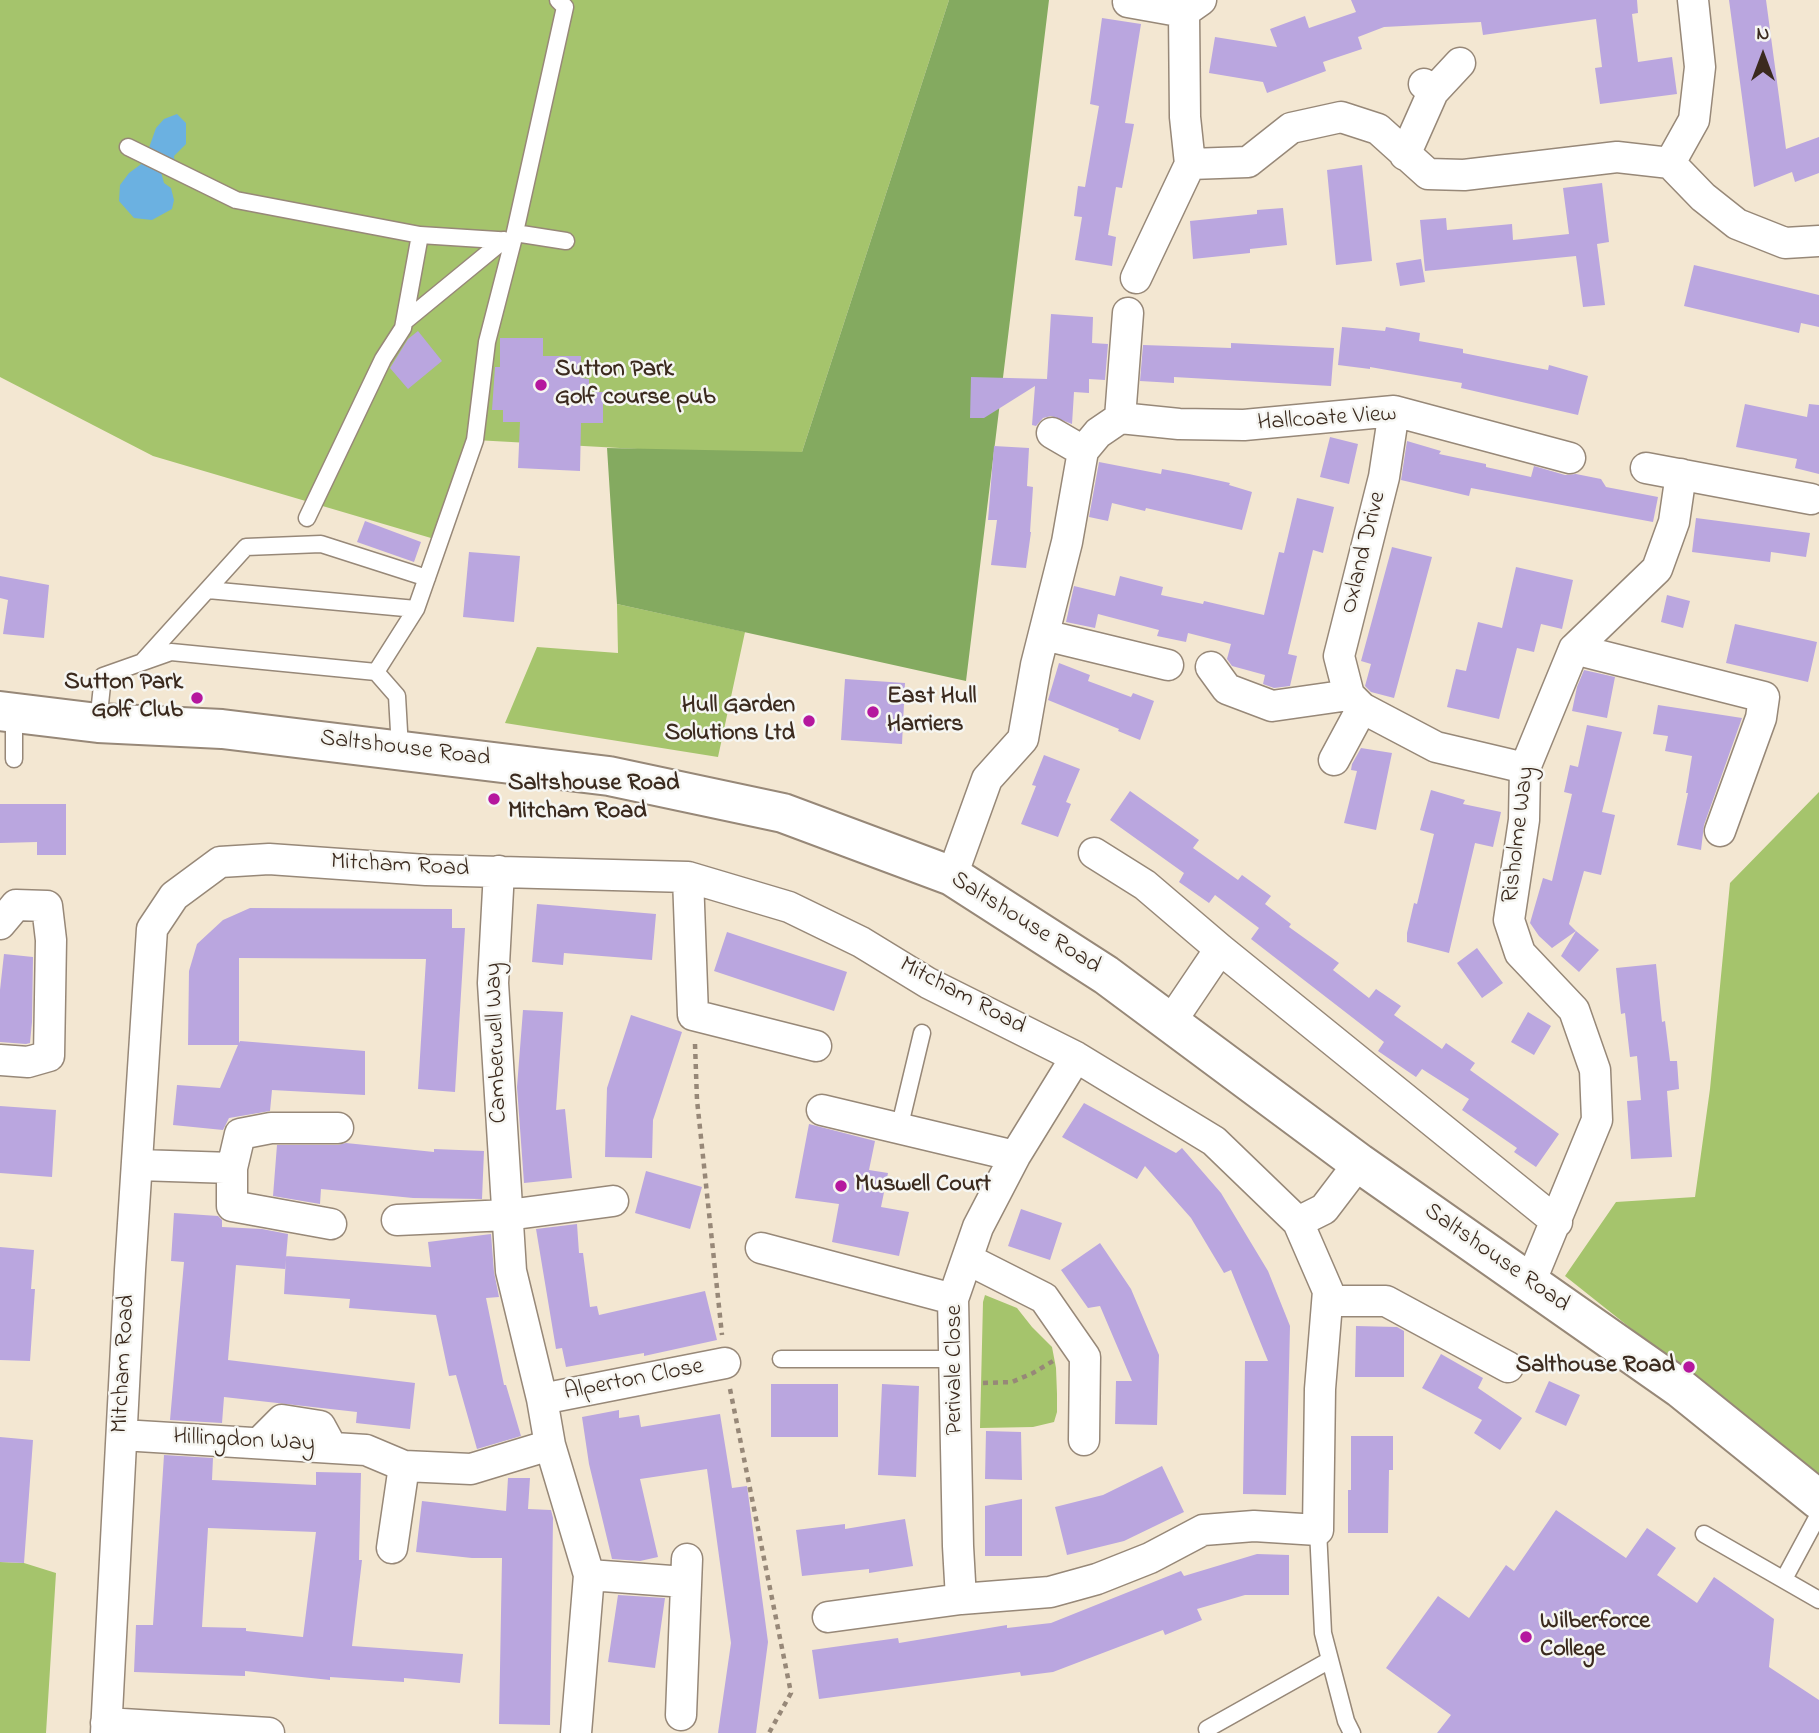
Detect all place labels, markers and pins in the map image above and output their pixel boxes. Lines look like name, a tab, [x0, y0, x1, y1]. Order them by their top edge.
place label: Sutton Park Golf course pub	[555, 357, 716, 413]
marker: Sutton Park Golf course pub	[533, 377, 549, 393]
place label: Sutton Park Golf Club	[64, 670, 183, 726]
place label: East Hull Harriers	[887, 684, 976, 740]
marker: Sutton Park Golf Club	[189, 690, 205, 706]
place label: Hull Garden Solutions Ltd	[665, 693, 795, 749]
marker: East Hull Harriers	[865, 704, 881, 720]
marker: Hull Garden Solutions Ltd	[801, 713, 817, 729]
place label: Saltshouse Road Mitcham Road	[508, 771, 679, 827]
marker: Saltshouse Road Mitcham Road	[486, 791, 502, 807]
place label: Muswell Court	[855, 1172, 991, 1200]
marker: Muswell Court	[833, 1178, 849, 1194]
place label: Salthouse Road	[1516, 1353, 1675, 1381]
marker: Salthouse Road	[1681, 1359, 1697, 1375]
place label: Wilberforce College	[1540, 1609, 1650, 1665]
marker: Wilberforce College	[1518, 1629, 1534, 1645]

